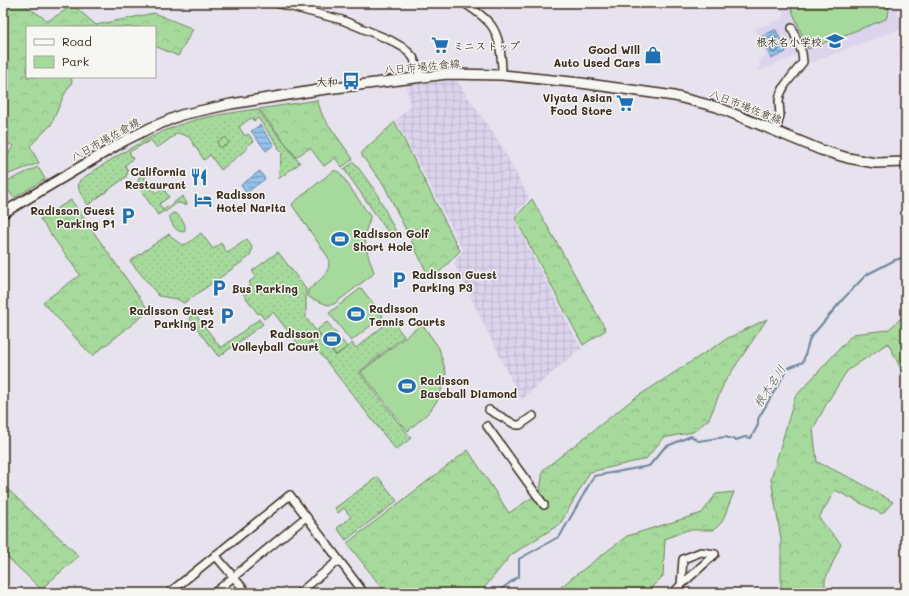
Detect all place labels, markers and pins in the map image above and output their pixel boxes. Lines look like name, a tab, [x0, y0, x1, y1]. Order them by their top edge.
school or university icon: 根木名小学校	[825, 31, 845, 51]
place label: 根木名小学校	[756, 34, 822, 49]
supermarket icon: ミニストップ	[430, 35, 450, 55]
place label: ミニストップ	[453, 38, 520, 53]
place label: Good Will Auto Used Cars	[554, 42, 640, 70]
shop icon: Good Will Auto Used Cars	[643, 45, 663, 65]
bus stop icon: 大和	[341, 71, 361, 91]
place label: 大和	[316, 74, 338, 89]
place label: Viyata Asian Food Store	[543, 90, 612, 118]
supermarket icon: Viyata Asian Food Store	[615, 93, 635, 113]
place label: California Restaurant	[125, 164, 186, 192]
restaurant icon: California Restaurant	[189, 167, 209, 187]
place label: Radisson Hotel Narita	[216, 187, 286, 215]
hotel icon: Radisson Hotel Narita	[193, 190, 213, 210]
place label: Radisson Guest Parking P1	[30, 203, 115, 231]
parking icon: Radisson Guest Parking P1	[118, 206, 138, 226]
place label: Radisson Golf Short Hole	[353, 226, 429, 254]
sports icon: Radisson Golf Short Hole	[330, 229, 350, 249]
place label: Radisson Guest Parking P3	[412, 267, 497, 295]
parking icon: Radisson Guest Parking P3	[389, 270, 409, 290]
parking icon: Bus Parking	[209, 278, 229, 298]
place label: Bus Parking	[232, 281, 298, 296]
place label: Radisson Tennis Courts	[369, 301, 446, 329]
place label: Radisson Guest Parking P2	[129, 303, 214, 331]
sports icon: Radisson Tennis Courts	[346, 304, 366, 324]
parking icon: Radisson Guest Parking P2	[217, 306, 237, 326]
place label: Radisson Volleyball Court	[231, 326, 319, 354]
sports icon: Radisson Volleyball Court	[322, 329, 342, 349]
place label: Radisson Baseball Diamond	[420, 373, 517, 401]
sports icon: Radisson Baseball Diamond	[397, 376, 417, 396]

